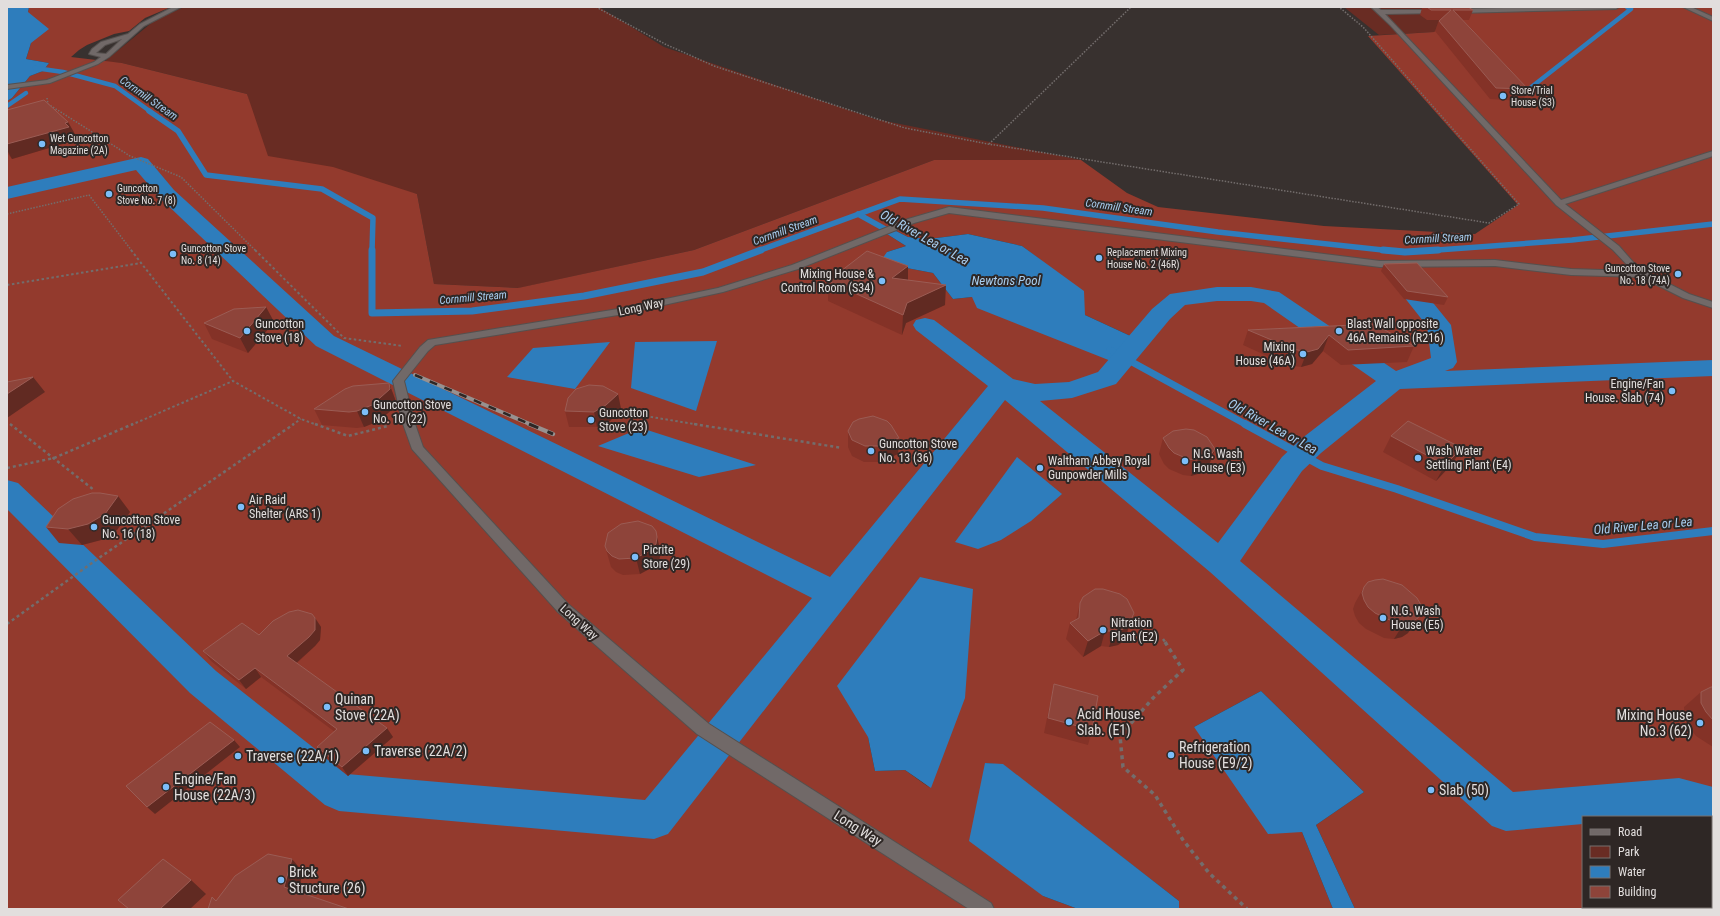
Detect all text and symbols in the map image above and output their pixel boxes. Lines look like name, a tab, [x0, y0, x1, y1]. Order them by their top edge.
water label: Cornmill Stream	[117, 74, 180, 123]
place label: Store/Trial House (S3)	[1511, 85, 1555, 109]
marker: Store/Trial House (S3)	[1498, 91, 1508, 101]
place label: Wet Guncotton Magazine (2A)	[50, 133, 108, 157]
marker: Wet Guncotton Magazine (2A)	[37, 139, 47, 149]
place label: Guncotton Stove No. 7 (8)	[117, 183, 176, 207]
marker: Guncotton Stove No. 7 (8)	[104, 189, 114, 199]
water label: Cornmill Stream	[1085, 196, 1153, 219]
water label: Old River Lea or Lea	[878, 207, 972, 268]
water label: Cornmill Stream	[751, 213, 819, 248]
water label: Cornmill Stream	[1404, 230, 1472, 247]
place label: Guncotton Stove No. 8 (14)	[181, 243, 246, 267]
place label: Replacement Mixing House No. 2 (46R)	[1107, 247, 1187, 271]
marker: Guncotton Stove No. 8 (14)	[168, 249, 178, 259]
marker: Replacement Mixing House No. 2 (46R)	[1094, 253, 1104, 263]
place label: Guncotton Stove No. 18 (74A)	[1605, 263, 1670, 287]
place label: Mixing House & Control Room (S34)	[781, 267, 874, 295]
marker: Guncotton Stove No. 18 (74A)	[1673, 269, 1683, 279]
water label: Newtons Pool	[971, 273, 1042, 288]
marker: Mixing House & Control Room (S34)	[877, 276, 887, 286]
water label: Cornmill Stream	[439, 288, 507, 307]
street label: Long Way	[617, 295, 665, 319]
place label: Guncotton Stove (18)	[255, 317, 304, 345]
place label: Blast Wall opposite 46A Remains (R216)	[1347, 317, 1444, 345]
marker: Guncotton Stove (18)	[242, 326, 252, 336]
marker: Blast Wall opposite 46A Remains (R216)	[1334, 326, 1344, 336]
place label: Mixing House (46A)	[1236, 340, 1295, 368]
marker: Mixing House (46A)	[1298, 349, 1308, 359]
place label: Engine/Fan House. Slab (74)	[1585, 377, 1664, 405]
marker: Engine/Fan House. Slab (74)	[1667, 386, 1677, 396]
water label: Old River Lea or Lea	[1226, 396, 1320, 457]
place label: Guncotton Stove No. 10 (22)	[373, 398, 451, 426]
place label: Guncotton Stove (23)	[599, 406, 648, 434]
marker: Guncotton Stove No. 10 (22)	[360, 407, 370, 417]
marker: Guncotton Stove (23)	[586, 415, 596, 425]
place label: Guncotton Stove No. 13 (36)	[879, 437, 957, 465]
place label: Wash Water Settling Plant (E4)	[1426, 444, 1512, 472]
marker: Guncotton Stove No. 13 (36)	[866, 446, 876, 456]
place label: N.G. Wash House (E3)	[1193, 447, 1246, 475]
marker: Wash Water Settling Plant (E4)	[1413, 453, 1423, 463]
place label: Waltham Abbey Royal Gunpowder Mills	[1048, 454, 1150, 482]
marker: N.G. Wash House (E3)	[1180, 456, 1190, 466]
marker: Waltham Abbey Royal Gunpowder Mills	[1035, 463, 1045, 473]
place label: Air Raid Shelter (ARS 1)	[249, 493, 321, 521]
marker: Air Raid Shelter (ARS 1)	[236, 502, 246, 512]
place label: Guncotton Stove No. 16 (18)	[102, 513, 180, 541]
water label: Old River Lea or Lea	[1593, 514, 1693, 537]
marker: Guncotton Stove No. 16 (18)	[89, 522, 99, 532]
place label: Picrite Store (29)	[643, 543, 690, 571]
marker: Picrite Store (29)	[630, 552, 640, 562]
street label: Long Way	[557, 601, 601, 643]
place label: N.G. Wash House (E5)	[1391, 604, 1444, 632]
marker: N.G. Wash House (E5)	[1378, 613, 1388, 623]
place label: Nitration Plant (E2)	[1111, 616, 1158, 644]
marker: Nitration Plant (E2)	[1098, 625, 1108, 635]
place label: Quinan Stove (22A)	[335, 691, 400, 724]
marker: Quinan Stove (22A)	[322, 702, 332, 712]
place label: Acid House. Slab. (E1)	[1077, 706, 1144, 739]
place label: Mixing House No.3 (62)	[1617, 707, 1692, 740]
marker: Acid House. Slab. (E1)	[1064, 717, 1074, 727]
marker: Mixing House No.3 (62)	[1695, 718, 1705, 728]
place label: Refrigeration House (E9/2)	[1179, 739, 1252, 772]
place label: Traverse (22A/2)	[374, 743, 467, 760]
marker: Traverse (22A/2)	[361, 746, 371, 756]
place label: Traverse (22A/1)	[246, 748, 339, 765]
marker: Refrigeration House (E9/2)	[1166, 750, 1176, 760]
marker: Traverse (22A/1)	[233, 751, 243, 761]
place label: Engine/Fan House (22A/3)	[174, 771, 256, 804]
marker: Engine/Fan House (22A/3)	[161, 782, 171, 792]
place label: Slab (50)	[1439, 782, 1489, 799]
marker: Slab (50)	[1426, 785, 1436, 795]
street label: Long Way	[831, 807, 885, 849]
legend	[1582, 816, 1712, 908]
text: Road	[1618, 825, 1642, 839]
text: Park	[1618, 845, 1640, 859]
place label: Brick Structure (26)	[289, 864, 365, 897]
text: Water	[1618, 865, 1646, 879]
marker: Brick Structure (26)	[276, 875, 286, 885]
text: Building	[1618, 885, 1656, 899]

